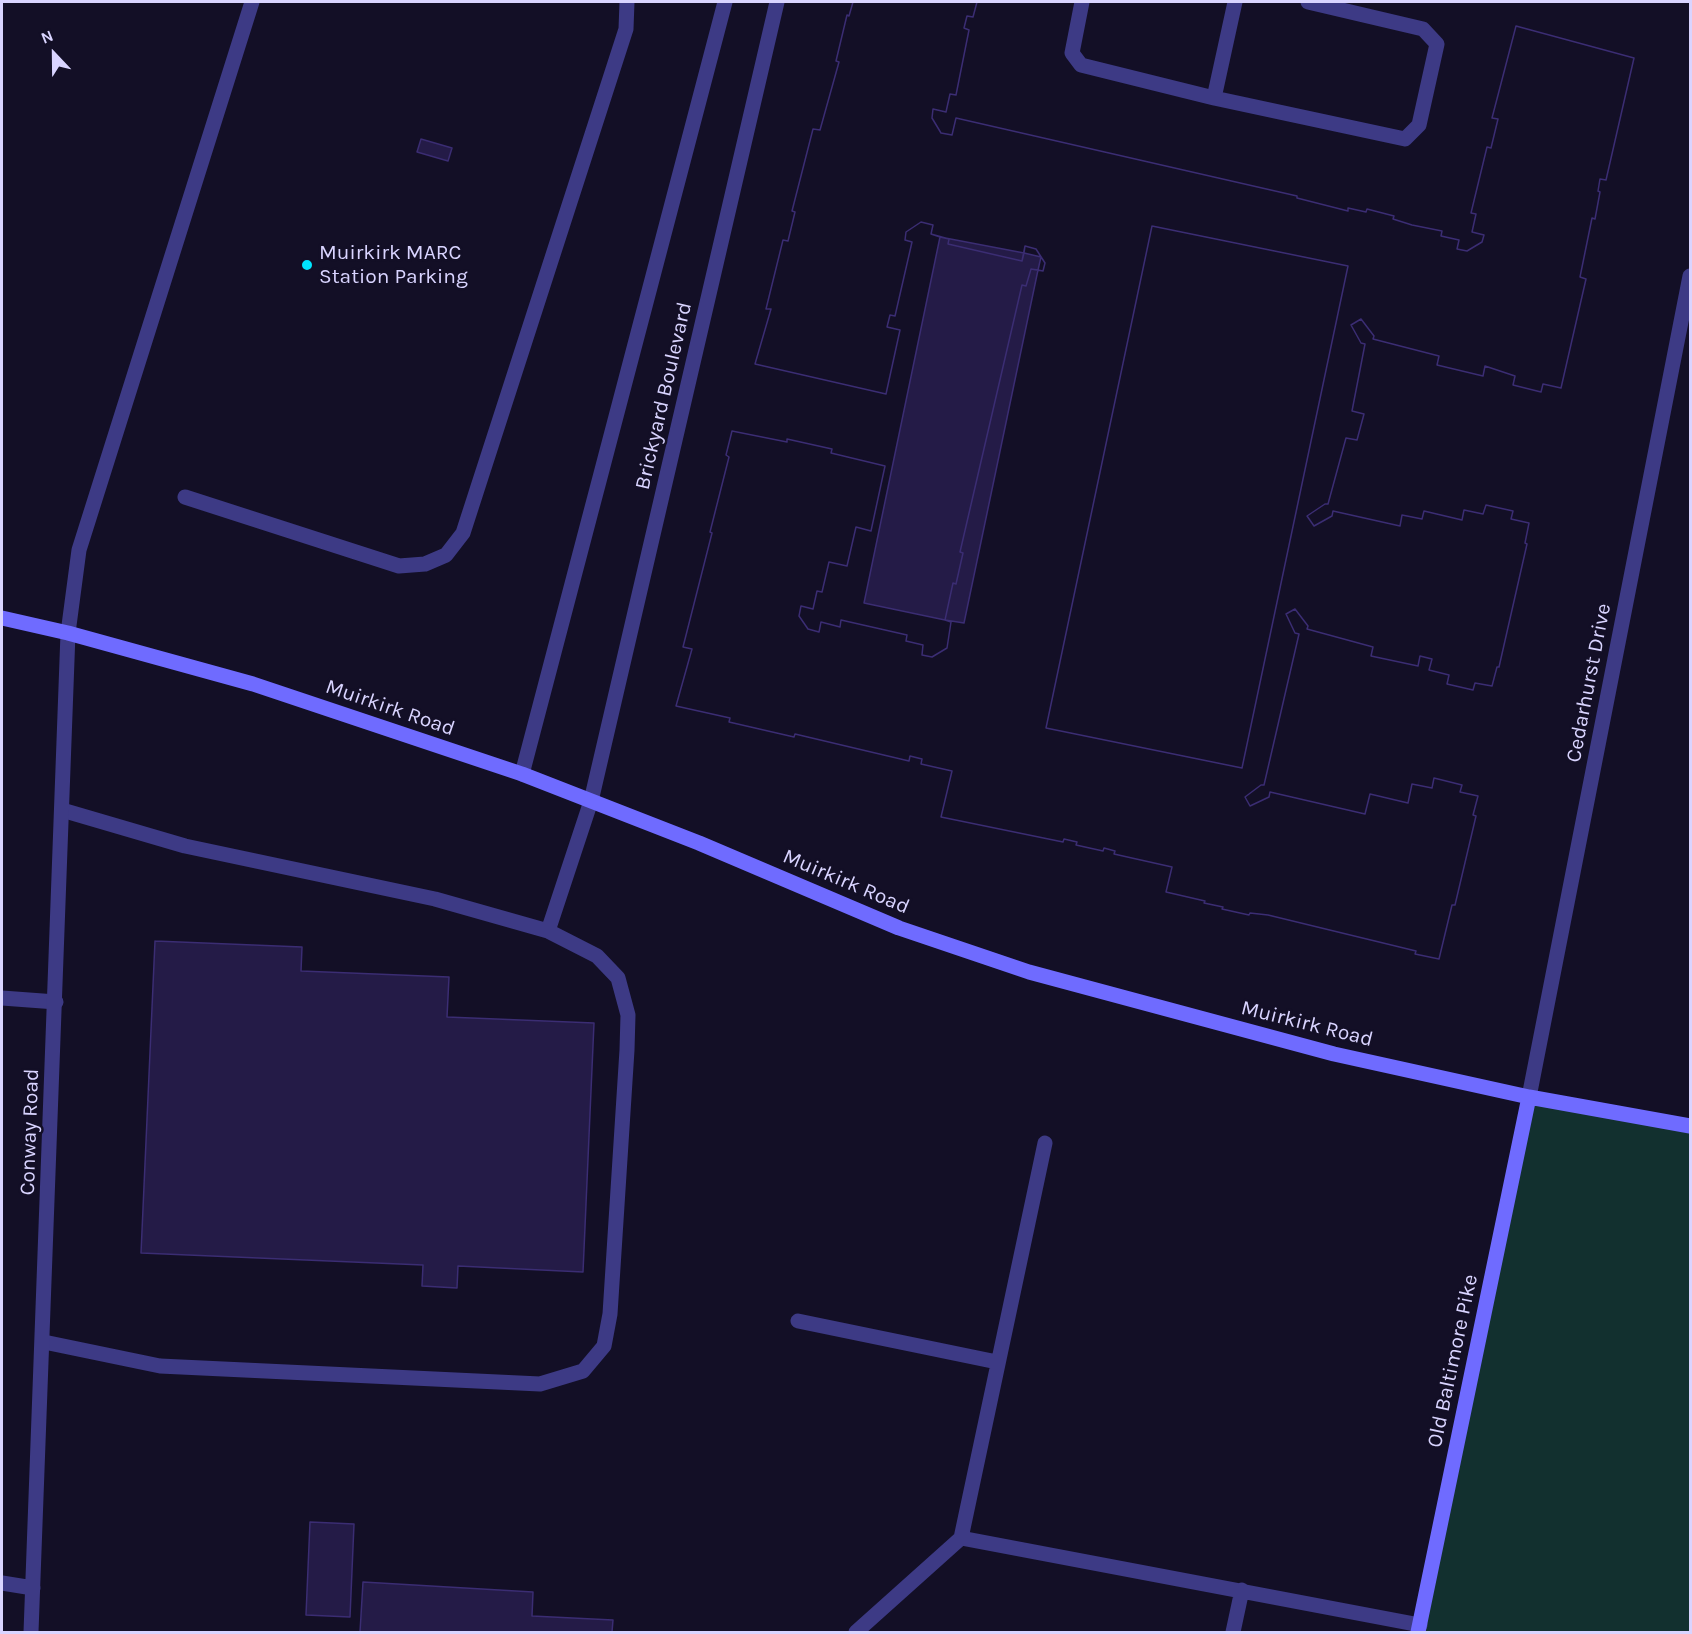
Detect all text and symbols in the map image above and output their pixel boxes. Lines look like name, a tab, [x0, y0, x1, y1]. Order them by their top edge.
north arrow	[24, 24, 84, 84]
text: N	[38, 26, 56, 48]
place label: Muirkirk MARC Station Parking	[319, 240, 468, 290]
marker: Muirkirk MARC Station Parking	[300, 258, 314, 272]
street label: Brickyard Boulevard	[630, 300, 698, 492]
street label: Cedarhurst Drive	[1561, 601, 1617, 765]
street label: Muirkirk Road	[322, 674, 458, 742]
street label: Muirkirk Road	[779, 844, 913, 920]
street label: Muirkirk Road	[1238, 995, 1376, 1053]
street label: Conway Road	[15, 1068, 45, 1196]
street label: Old Baltimore Pike	[1422, 1272, 1484, 1450]

